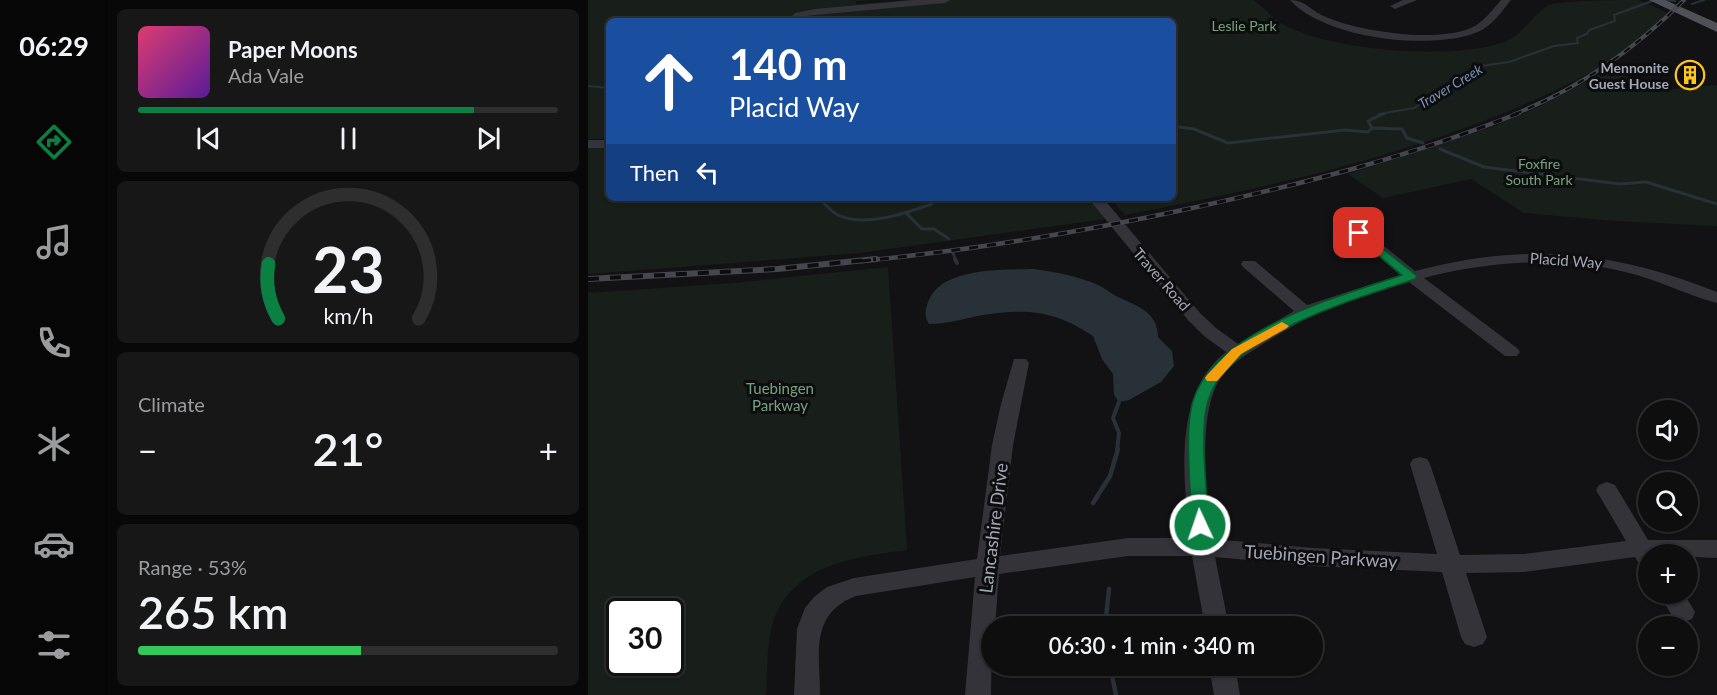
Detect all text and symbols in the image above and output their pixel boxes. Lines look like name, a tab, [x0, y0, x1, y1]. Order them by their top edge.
park label: Leslie Park	[1211, 17, 1277, 34]
text: 06:29	[19, 29, 89, 62]
text: Paper Moons	[228, 36, 358, 63]
text: 140 m	[729, 39, 847, 89]
icon: ahead	[630, 42, 708, 120]
place label: Mennonite Guest House	[1589, 59, 1670, 92]
building icon: Mennonite Guest House	[1674, 59, 1706, 91]
water label: Traver Creek	[1415, 60, 1486, 112]
text: Ada Vale	[228, 63, 304, 87]
text: Placid Way	[729, 90, 859, 123]
icon: directions	[33, 121, 75, 163]
icon: previous	[192, 122, 225, 155]
icon: pause	[332, 122, 365, 155]
icon: next	[472, 122, 505, 155]
park label: Foxfire South Park	[1505, 155, 1573, 188]
icon: left	[691, 156, 724, 189]
text: Then	[630, 159, 679, 186]
pin	[1333, 207, 1384, 258]
icon: arrive	[1342, 216, 1375, 249]
icon: music	[33, 221, 75, 263]
text: 23	[312, 231, 384, 306]
street label: Traver Road	[1130, 244, 1194, 314]
street label: Placid Way	[1529, 248, 1603, 272]
text: km/h	[323, 303, 373, 329]
icon: phone	[33, 322, 75, 364]
park label: Tuebingen Parkway	[746, 379, 814, 414]
text: Climate	[138, 392, 205, 416]
map controls	[1638, 400, 1698, 676]
button: sound	[1638, 400, 1698, 460]
text: 21°	[313, 422, 383, 476]
icon: climate	[33, 423, 75, 465]
text: −	[138, 430, 157, 470]
text: +	[539, 430, 558, 470]
street label: Lancashire Drive	[974, 462, 1012, 594]
button: search	[1638, 472, 1698, 532]
position arrow	[1168, 493, 1232, 557]
icon: car	[33, 523, 75, 565]
street label: Tuebingen Parkway	[1244, 540, 1399, 572]
button: +	[1638, 544, 1698, 604]
text: Range · 53%	[138, 555, 247, 579]
text: 265 km	[138, 585, 288, 639]
speed limit sign: 30	[606, 598, 684, 676]
button: −	[1638, 616, 1698, 676]
icon: filters	[33, 624, 75, 666]
text: 06:30 · 1 min · 340 m	[1049, 632, 1255, 659]

